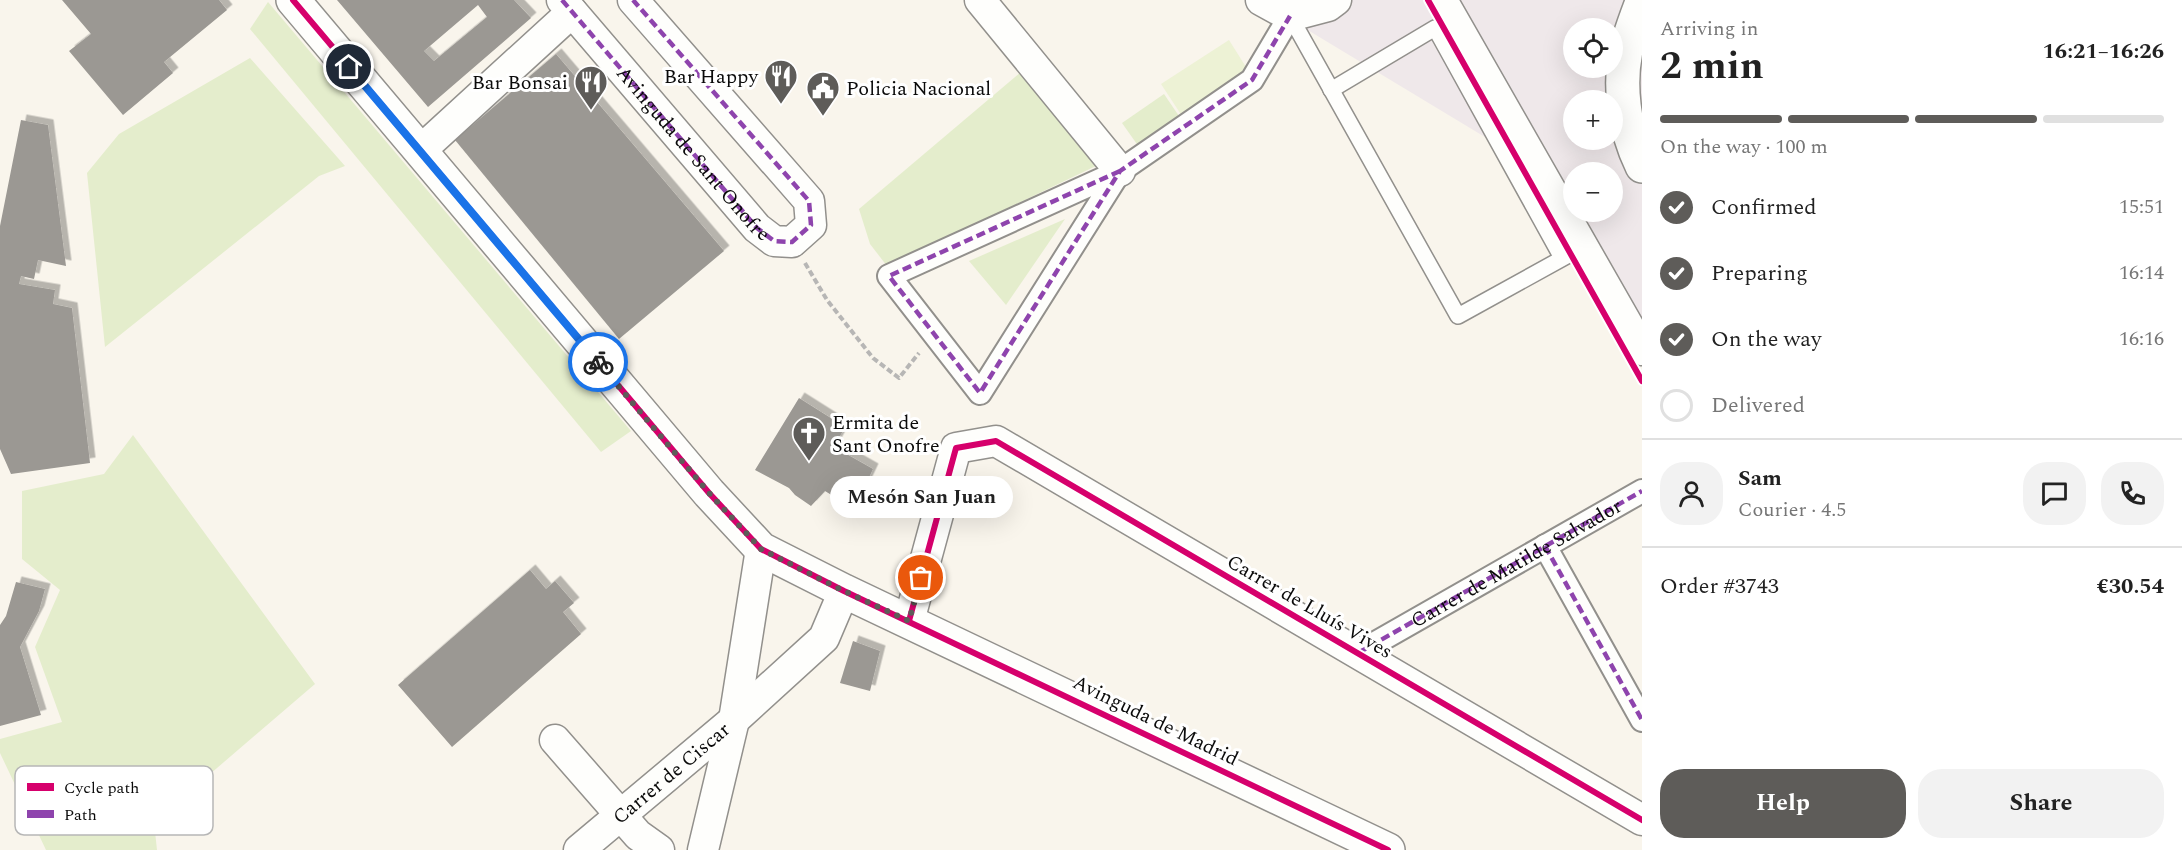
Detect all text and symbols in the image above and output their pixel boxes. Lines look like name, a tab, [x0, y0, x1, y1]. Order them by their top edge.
text: Arriving in	[1660, 14, 1758, 44]
map controls	[1563, 18, 1623, 222]
button: locate	[1563, 18, 1623, 78]
text: 16:21–16:26	[2042, 35, 2164, 68]
text: 2 min	[1660, 37, 1764, 96]
pin	[323, 41, 374, 92]
icon: home	[332, 50, 365, 83]
restaurant icon: Bar Happy	[763, 58, 799, 105]
street label: Avinguda de Sant Onofre	[609, 60, 776, 249]
place label: Bar Happy	[664, 62, 759, 92]
restaurant icon: Bar Bonsai	[573, 64, 609, 111]
place label: Bar Bonsai	[472, 68, 568, 98]
public building icon: Policia Nacional	[805, 70, 841, 117]
place label: Policia Nacional	[846, 74, 991, 104]
button: +	[1563, 90, 1623, 150]
text: On the way · 100 m	[1660, 132, 1828, 162]
button: −	[1563, 162, 1623, 222]
icon: check	[1660, 191, 1693, 224]
text: Confirmed	[1711, 191, 1817, 224]
text: 15:51	[2119, 192, 2164, 222]
icon: check	[1660, 257, 1693, 290]
text: Preparing	[1711, 257, 1808, 290]
text: 16:14	[2119, 258, 2164, 288]
icon: check	[1660, 323, 1693, 356]
text: On the way	[1711, 323, 1822, 356]
text: 16:16	[2119, 324, 2164, 354]
courier	[568, 332, 628, 392]
icon: bike	[582, 346, 615, 379]
text: Delivered	[1711, 389, 1805, 422]
place label: Ermita de Sant Onofre	[832, 408, 940, 461]
church icon: Ermita de Sant Onofre	[791, 415, 827, 462]
button: person	[1660, 462, 1723, 525]
text: Sam	[1738, 462, 1782, 495]
button: chat	[2023, 462, 2086, 525]
button: phone	[2101, 462, 2164, 525]
callout: Mesón San Juan	[830, 476, 1012, 518]
text: Mesón San Juan	[847, 482, 996, 512]
street label: Carrer de Matilde Salvador	[1405, 491, 1628, 636]
text: Courier · 4.5	[1738, 495, 1846, 525]
street label: Carrer de Lluís Vives	[1221, 547, 1398, 667]
pin	[895, 552, 946, 603]
icon: bag	[904, 561, 937, 594]
text: Order #3743	[1660, 570, 1779, 603]
text: €30.54	[2096, 570, 2164, 603]
street label: Avinguda de Madrid	[1068, 668, 1244, 774]
street label: Carrer de Ciscar	[606, 715, 737, 832]
legend	[15, 766, 213, 835]
button: Help	[1660, 769, 1906, 838]
button: Share	[1918, 769, 2164, 838]
text: Cycle path	[64, 776, 139, 800]
text: Path	[64, 803, 97, 827]

